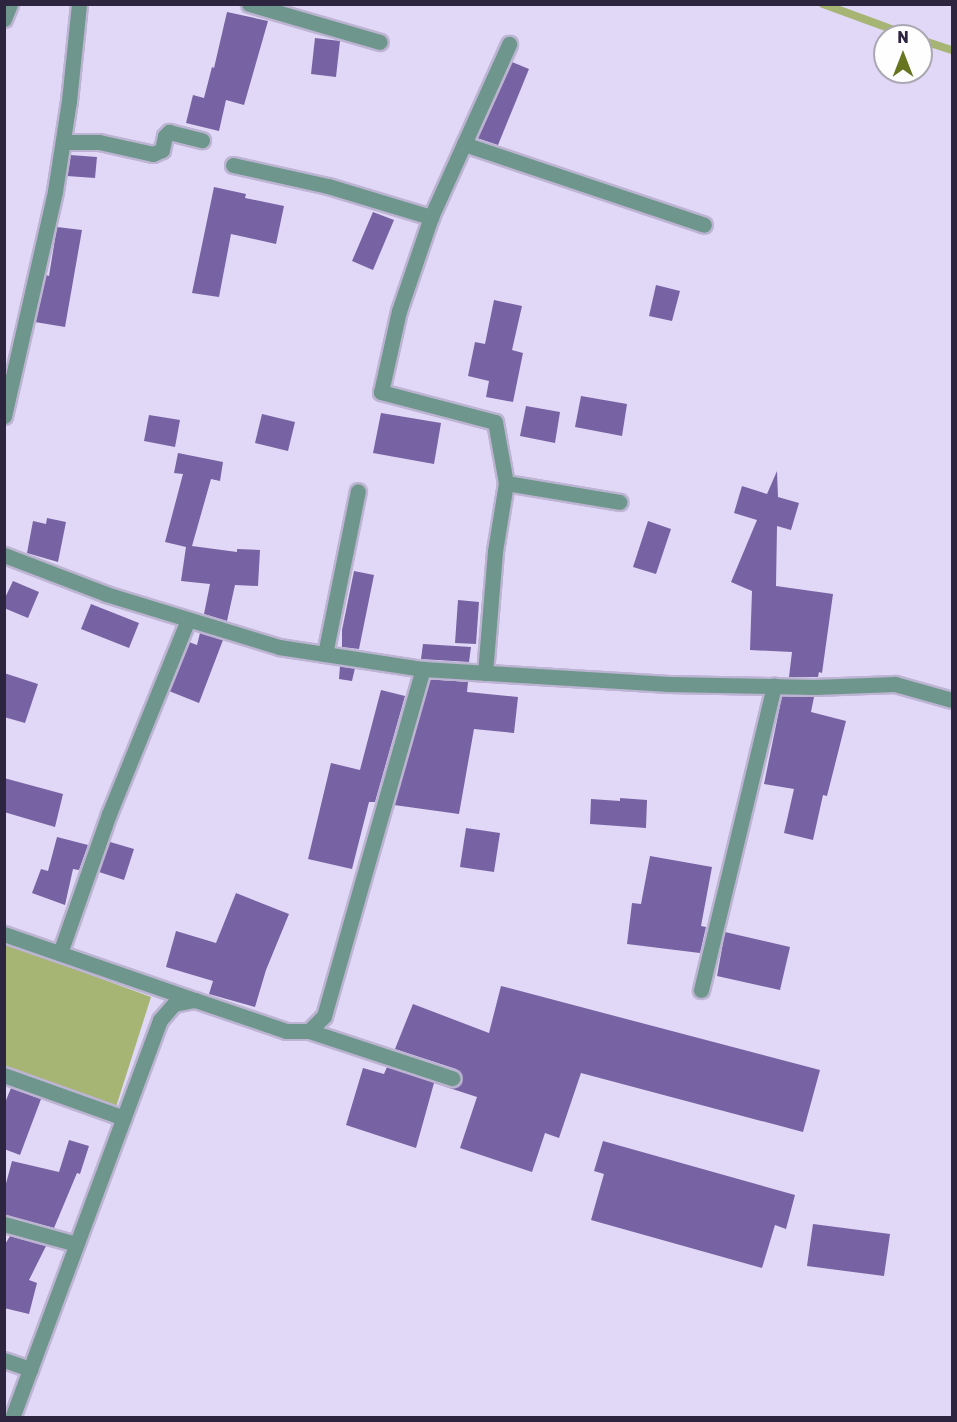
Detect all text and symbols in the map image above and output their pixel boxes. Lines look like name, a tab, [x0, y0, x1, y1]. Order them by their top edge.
north arrow	[873, 24, 933, 84]
text: N	[897, 28, 909, 47]

